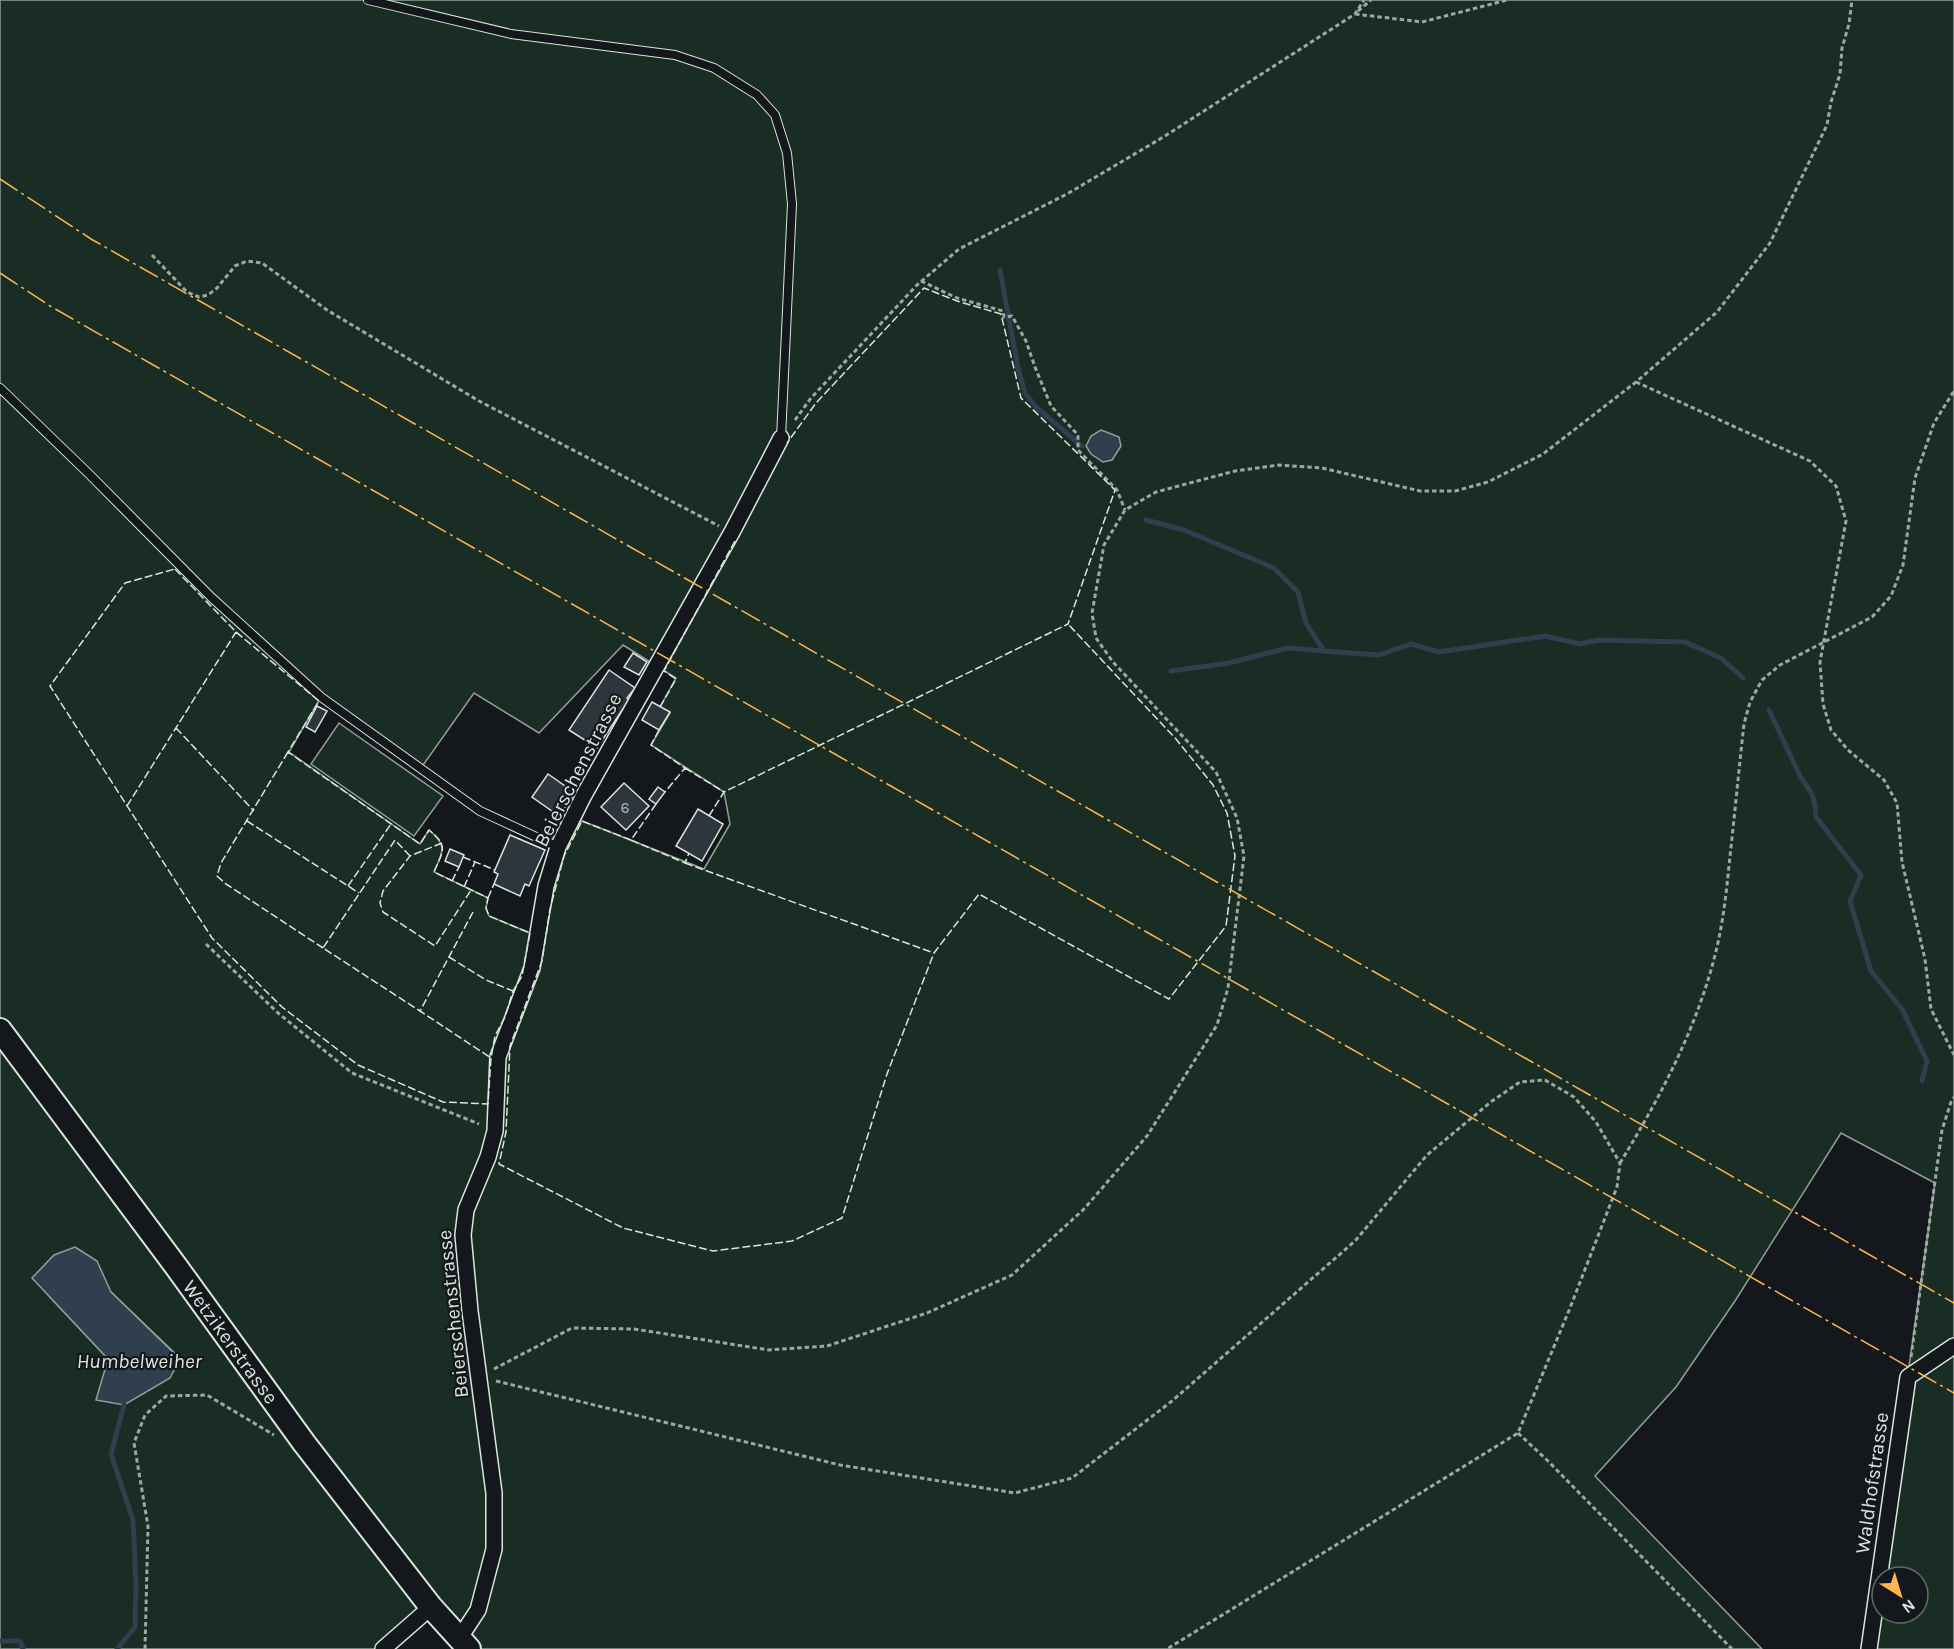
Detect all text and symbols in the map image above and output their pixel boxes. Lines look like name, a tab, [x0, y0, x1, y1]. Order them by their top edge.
street label: Beierschenstrasse	[529, 690, 627, 850]
house number: 6	[620, 798, 630, 817]
street label: Beierschenstrasse	[433, 1229, 473, 1399]
street label: Wetzikerstrasse	[178, 1276, 283, 1408]
water label: Humbelweiher	[76, 1349, 202, 1373]
street label: Waldhofstrasse	[1851, 1411, 1893, 1555]
north arrow	[1870, 1565, 1930, 1625]
text: N	[1898, 1596, 1919, 1618]

